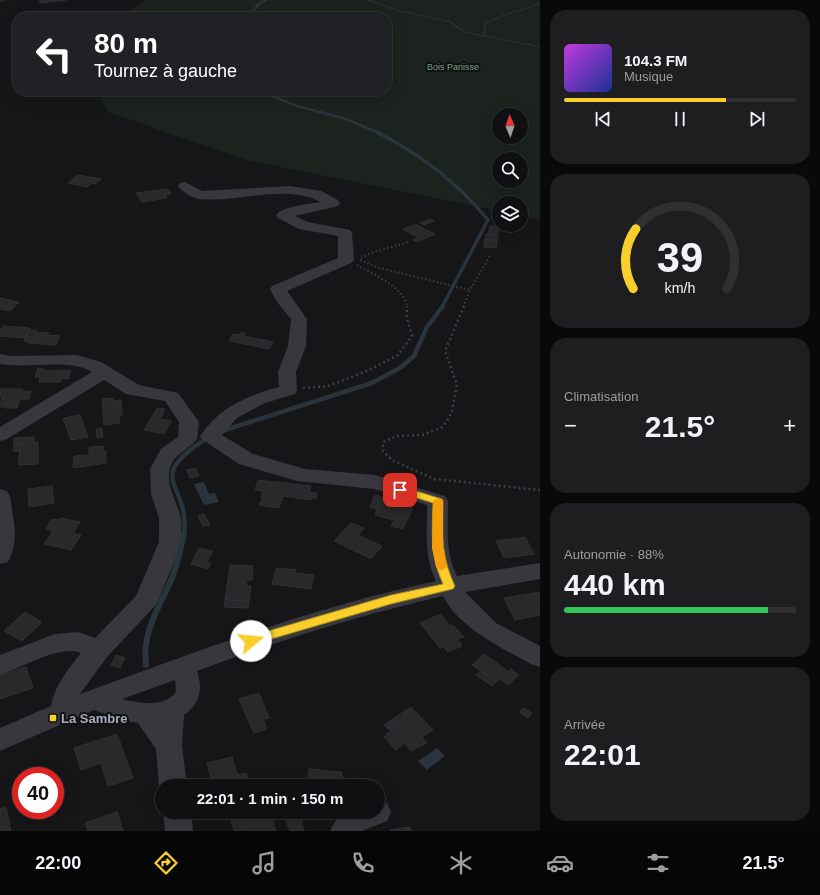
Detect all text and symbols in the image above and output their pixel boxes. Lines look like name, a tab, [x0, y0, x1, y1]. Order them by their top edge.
icon: left	[28, 28, 80, 80]
text: 80 m	[94, 28, 158, 59]
text: 104.3 FM	[624, 52, 687, 69]
text: Tournez à gauche	[94, 61, 237, 81]
park label: Bois Panisse	[427, 62, 479, 72]
text: Musique	[624, 69, 673, 84]
north arrow	[492, 108, 528, 144]
map controls	[492, 108, 528, 232]
icon: previous	[592, 108, 614, 130]
icon: pause	[669, 108, 691, 130]
icon: next	[746, 108, 768, 130]
button: search	[492, 152, 528, 188]
button: layers	[492, 196, 528, 232]
text: 39	[657, 234, 703, 281]
text: km/h	[665, 280, 696, 296]
text: Climatisation	[564, 389, 638, 404]
text: 21.5°	[645, 410, 715, 443]
text: −	[564, 413, 577, 438]
text: +	[783, 413, 796, 438]
pin	[383, 473, 417, 507]
icon: arrive	[389, 479, 411, 501]
text: Autonomie · 88%	[564, 547, 664, 562]
text: 440 km	[564, 568, 666, 601]
position arrow	[230, 620, 272, 662]
place label: La Sambre	[61, 711, 127, 726]
marker: La Sambre	[48, 713, 58, 723]
text: Arrivée	[564, 717, 605, 732]
text: 22:01	[564, 738, 641, 771]
speed limit sign: 40	[12, 767, 64, 819]
text: 22:01 · 1 min · 150 m	[197, 790, 343, 807]
icon: directions	[152, 849, 180, 877]
icon: music	[250, 849, 278, 877]
icon: phone	[349, 849, 377, 877]
icon: climate	[447, 849, 475, 877]
icon: car	[546, 849, 574, 877]
icon: filters	[644, 849, 672, 877]
text: 22:00	[35, 853, 81, 873]
text: 21.5°	[742, 853, 785, 873]

